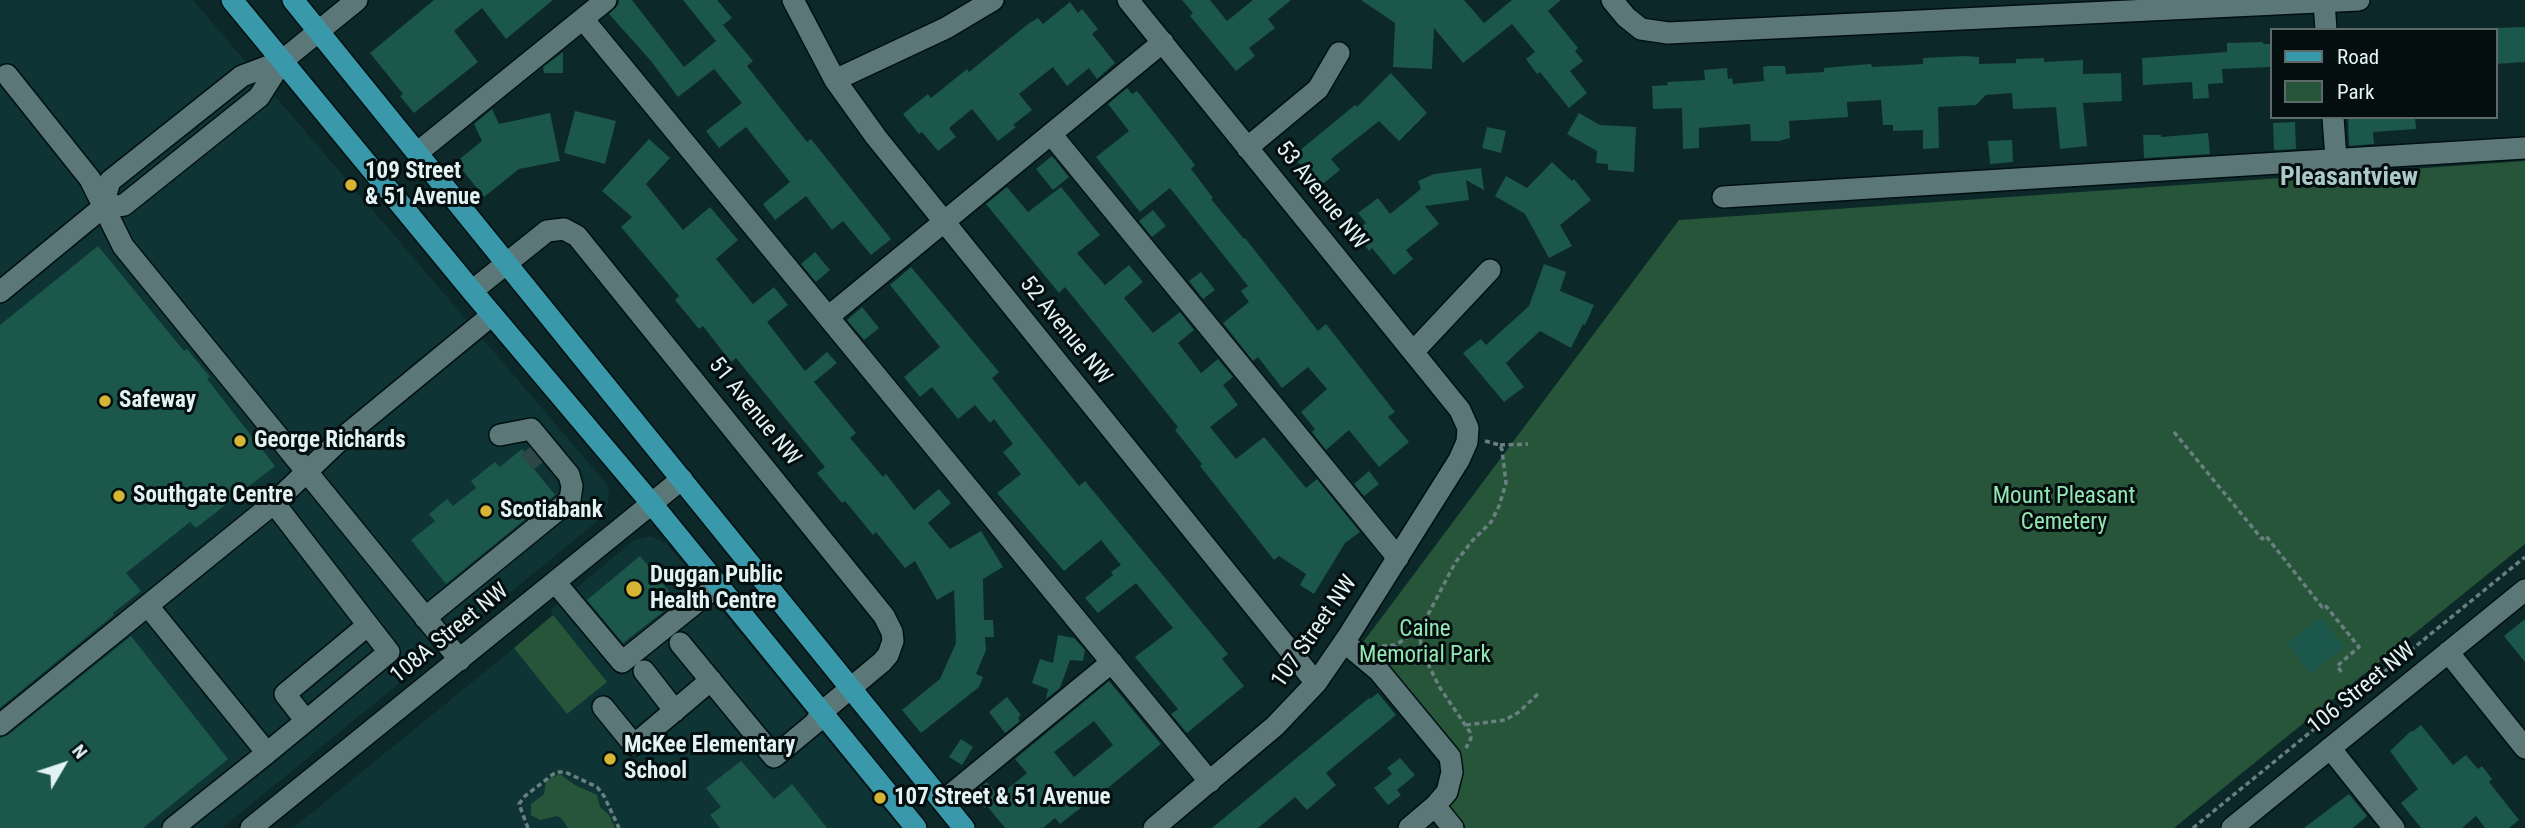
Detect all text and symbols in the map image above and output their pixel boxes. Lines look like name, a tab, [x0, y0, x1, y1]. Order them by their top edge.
legend	[2270, 28, 2497, 119]
text: Road	[2337, 45, 2379, 69]
text: Park	[2337, 80, 2374, 104]
street label: 53 Avenue NW	[1269, 136, 1373, 256]
place label: 109 Street & 51 Avenue	[365, 158, 480, 212]
district label: Pleasantview	[2280, 162, 2418, 194]
marker: 109 Street & 51 Avenue	[343, 177, 359, 193]
street label: 52 Avenue NW	[1013, 271, 1117, 391]
street label: 51 Avenue NW	[702, 352, 806, 472]
place label: Safeway	[119, 387, 196, 415]
marker: Safeway	[97, 393, 113, 409]
place label: George Richards	[254, 427, 406, 455]
marker: George Richards	[232, 433, 248, 449]
place label: Southgate Centre	[133, 482, 293, 510]
park label: Mount Pleasant Cemetery	[1993, 483, 2135, 537]
marker: Southgate Centre	[111, 488, 127, 504]
place label: Scotiabank	[500, 497, 603, 525]
marker: Scotiabank	[478, 503, 494, 519]
place label: Duggan Public Health Centre	[650, 562, 783, 616]
street label: 107 Street NW	[1266, 571, 1364, 693]
street label: 108A Street NW	[386, 578, 514, 690]
marker: Duggan Public Health Centre	[624, 579, 644, 599]
park label: Caine Memorial Park	[1359, 616, 1491, 670]
street label: 106 Street NW	[2303, 637, 2421, 741]
north arrow	[28, 730, 98, 800]
place label: McKee Elementary School	[624, 732, 795, 786]
text: N	[67, 740, 92, 763]
marker: McKee Elementary School	[602, 751, 618, 767]
place label: 107 Street & 51 Avenue	[894, 784, 1111, 812]
marker: 107 Street & 51 Avenue	[872, 790, 888, 806]

